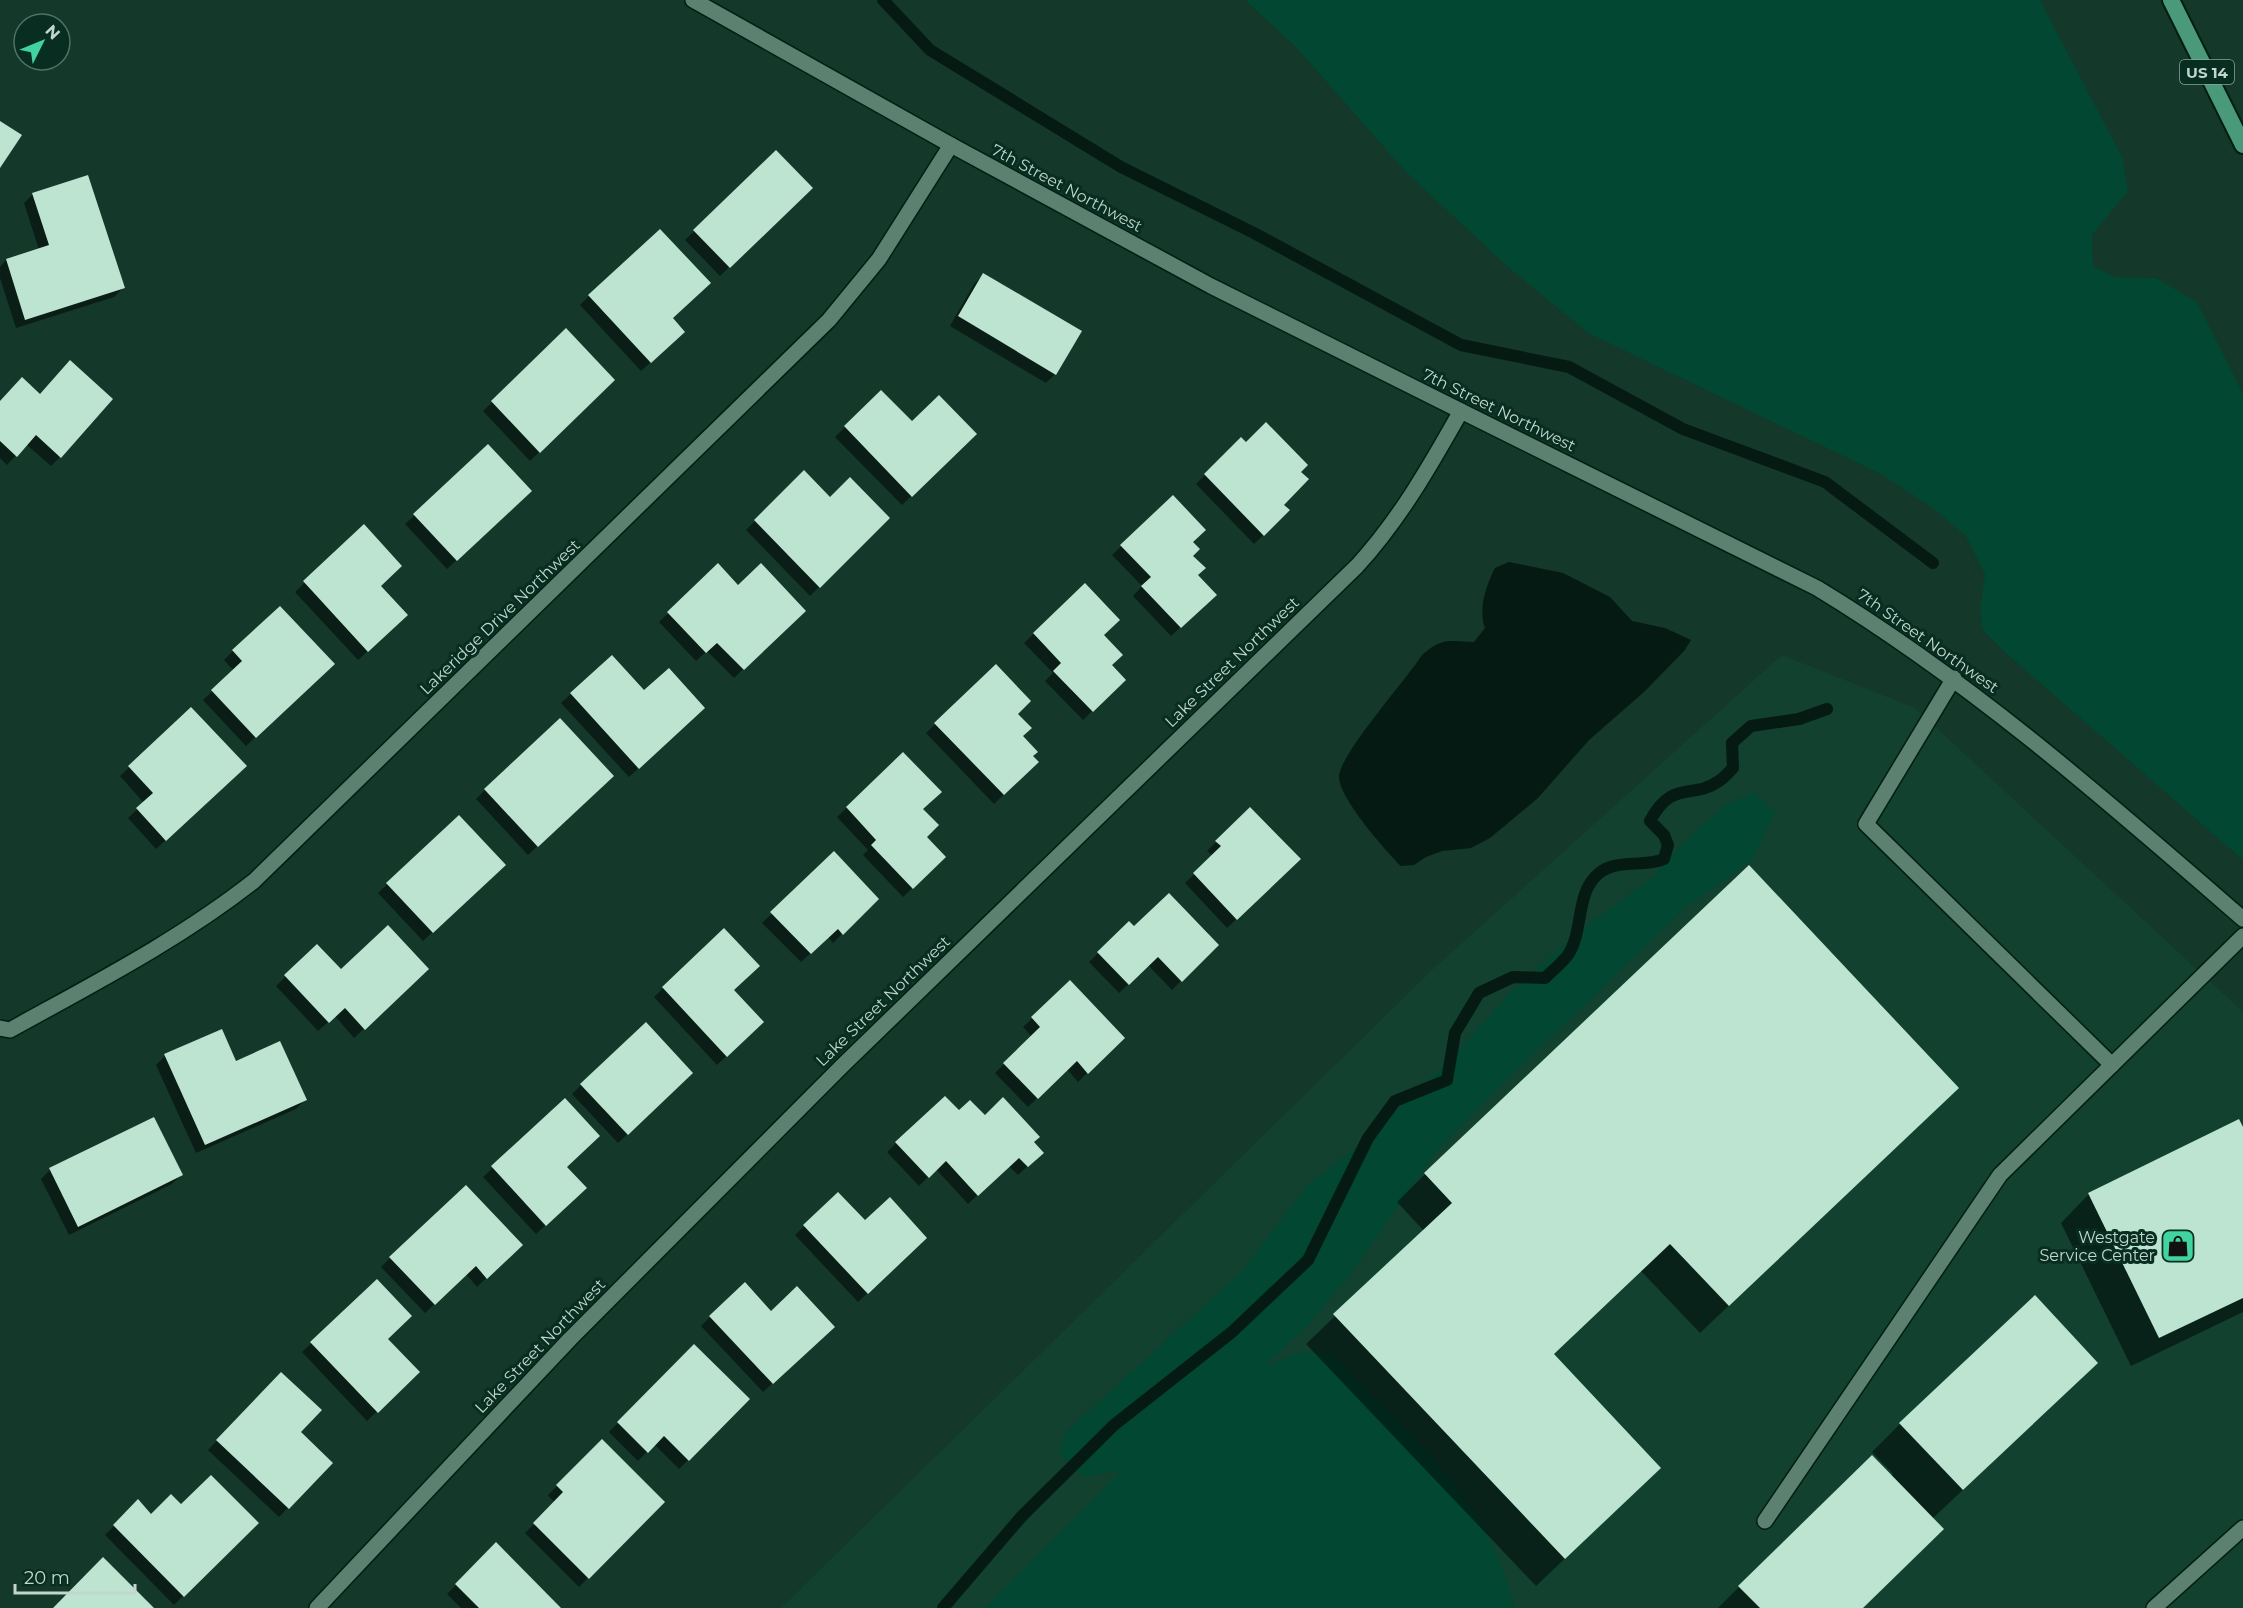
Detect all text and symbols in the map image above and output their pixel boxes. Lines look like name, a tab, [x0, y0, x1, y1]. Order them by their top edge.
north arrow	[12, 12, 72, 72]
text: N	[41, 21, 64, 43]
road number: US 14	[2180, 60, 2234, 84]
street label: 7th Street Northwest	[988, 140, 1146, 236]
street label: 7th Street Northwest	[1419, 365, 1579, 456]
street label: Lakeridge Drive Northwest	[416, 535, 584, 698]
street label: 7th Street Northwest	[1854, 585, 2003, 697]
street label: Lake Street Northwest	[1161, 593, 1303, 731]
street label: Lake Street Northwest	[812, 932, 954, 1070]
place label: Westgate Service Center	[2039, 1228, 2155, 1265]
shop icon: Westgate Service Center	[2160, 1228, 2196, 1264]
street label: Lake Street Northwest	[471, 1275, 609, 1417]
scale bar	[15, 1557, 135, 1595]
text: 20 m	[24, 1567, 70, 1589]

